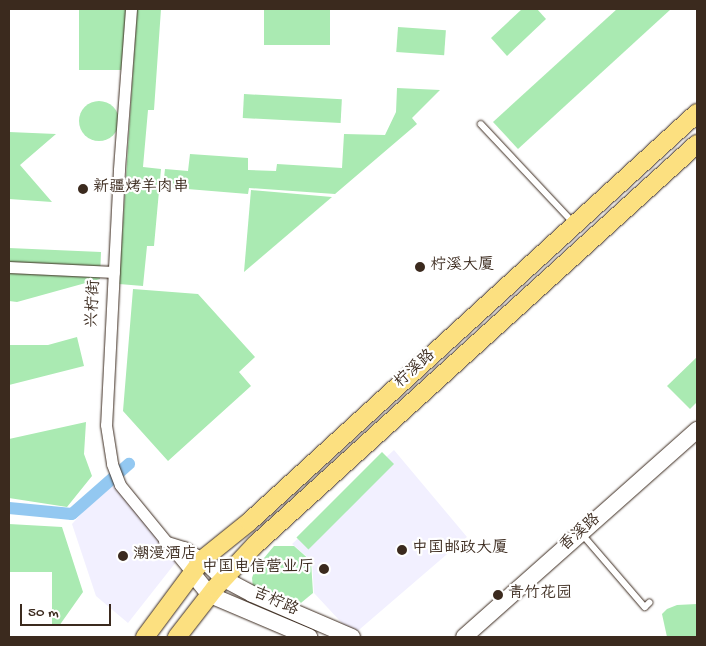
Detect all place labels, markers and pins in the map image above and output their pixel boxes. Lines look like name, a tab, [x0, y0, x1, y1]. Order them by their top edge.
place label: 新疆烤羊肉串	[93, 179, 189, 199]
marker: 新疆烤羊肉串	[77, 183, 89, 195]
place label: 柠溪大厦	[430, 257, 494, 277]
marker: 柠溪大厦	[414, 261, 426, 273]
place label: 中国邮政大厦	[412, 540, 508, 560]
marker: 中国邮政大厦	[396, 544, 408, 556]
place label: 潮漫酒店	[133, 546, 197, 566]
marker: 潮漫酒店	[117, 550, 129, 562]
place label: 中国电信营业厅	[202, 559, 314, 579]
marker: 中国电信营业厅	[318, 563, 330, 575]
place label: 青竹花园	[508, 585, 572, 605]
marker: 青竹花园	[492, 589, 504, 601]

